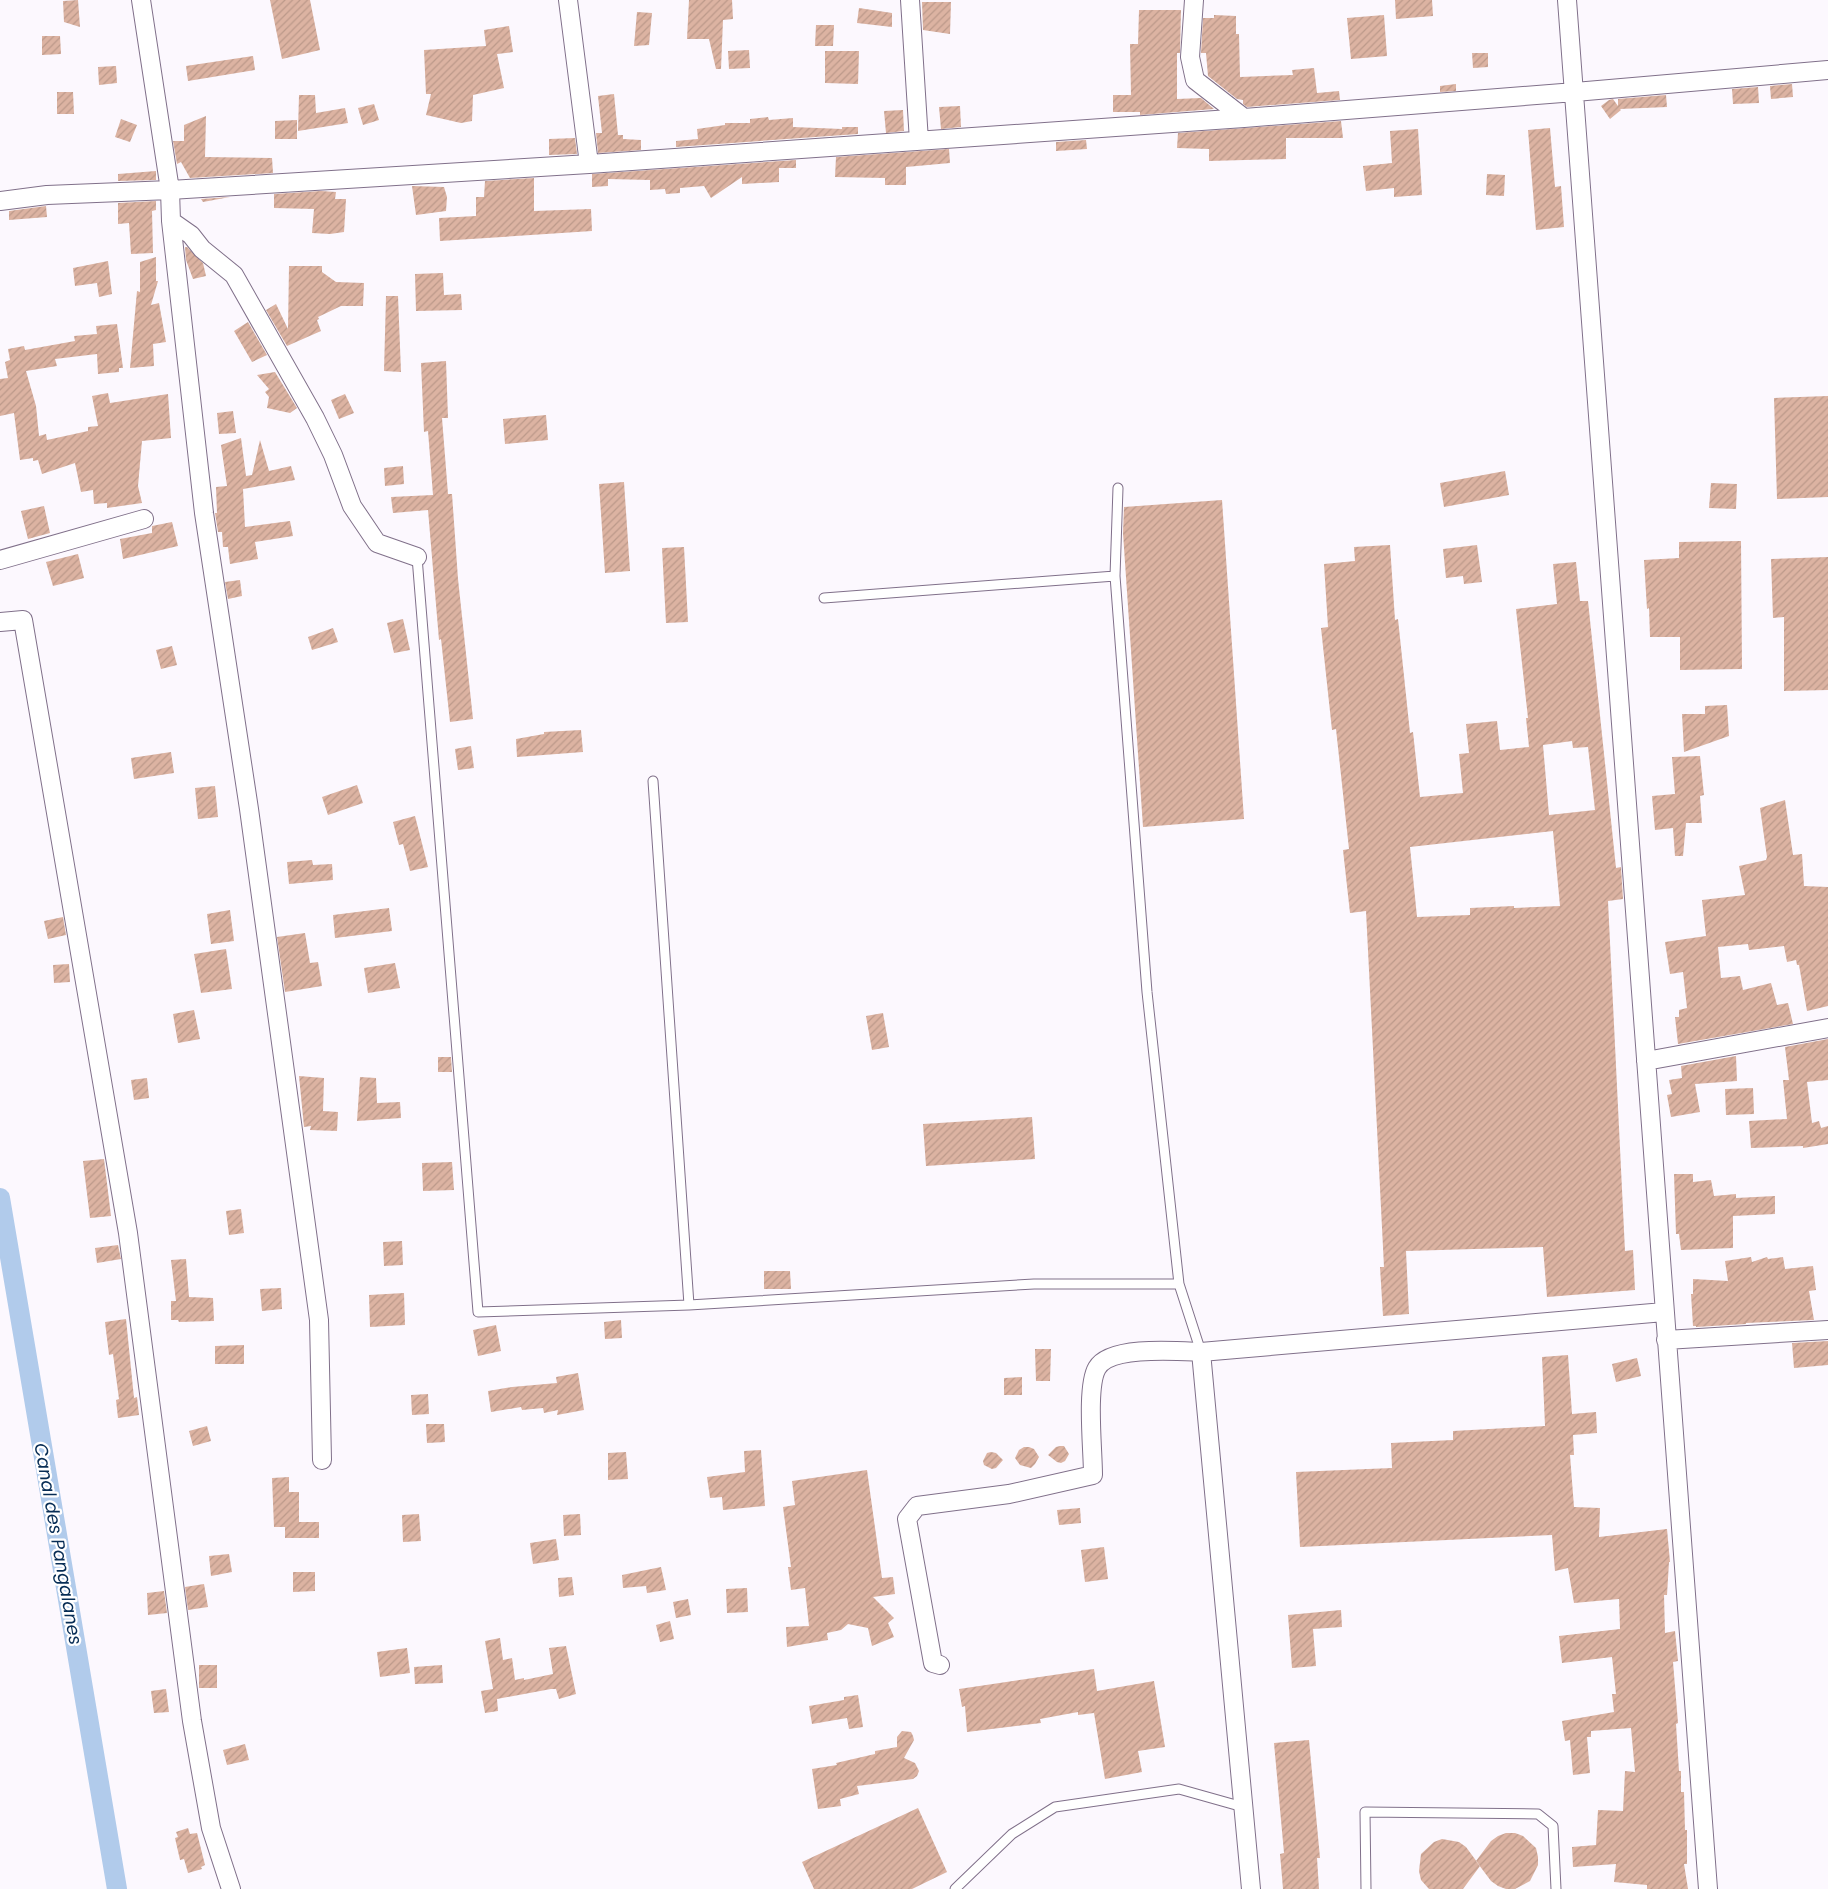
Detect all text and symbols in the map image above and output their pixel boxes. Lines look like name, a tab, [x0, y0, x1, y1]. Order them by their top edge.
water label: Canal des Pangalanes	[28, 1441, 89, 1647]

